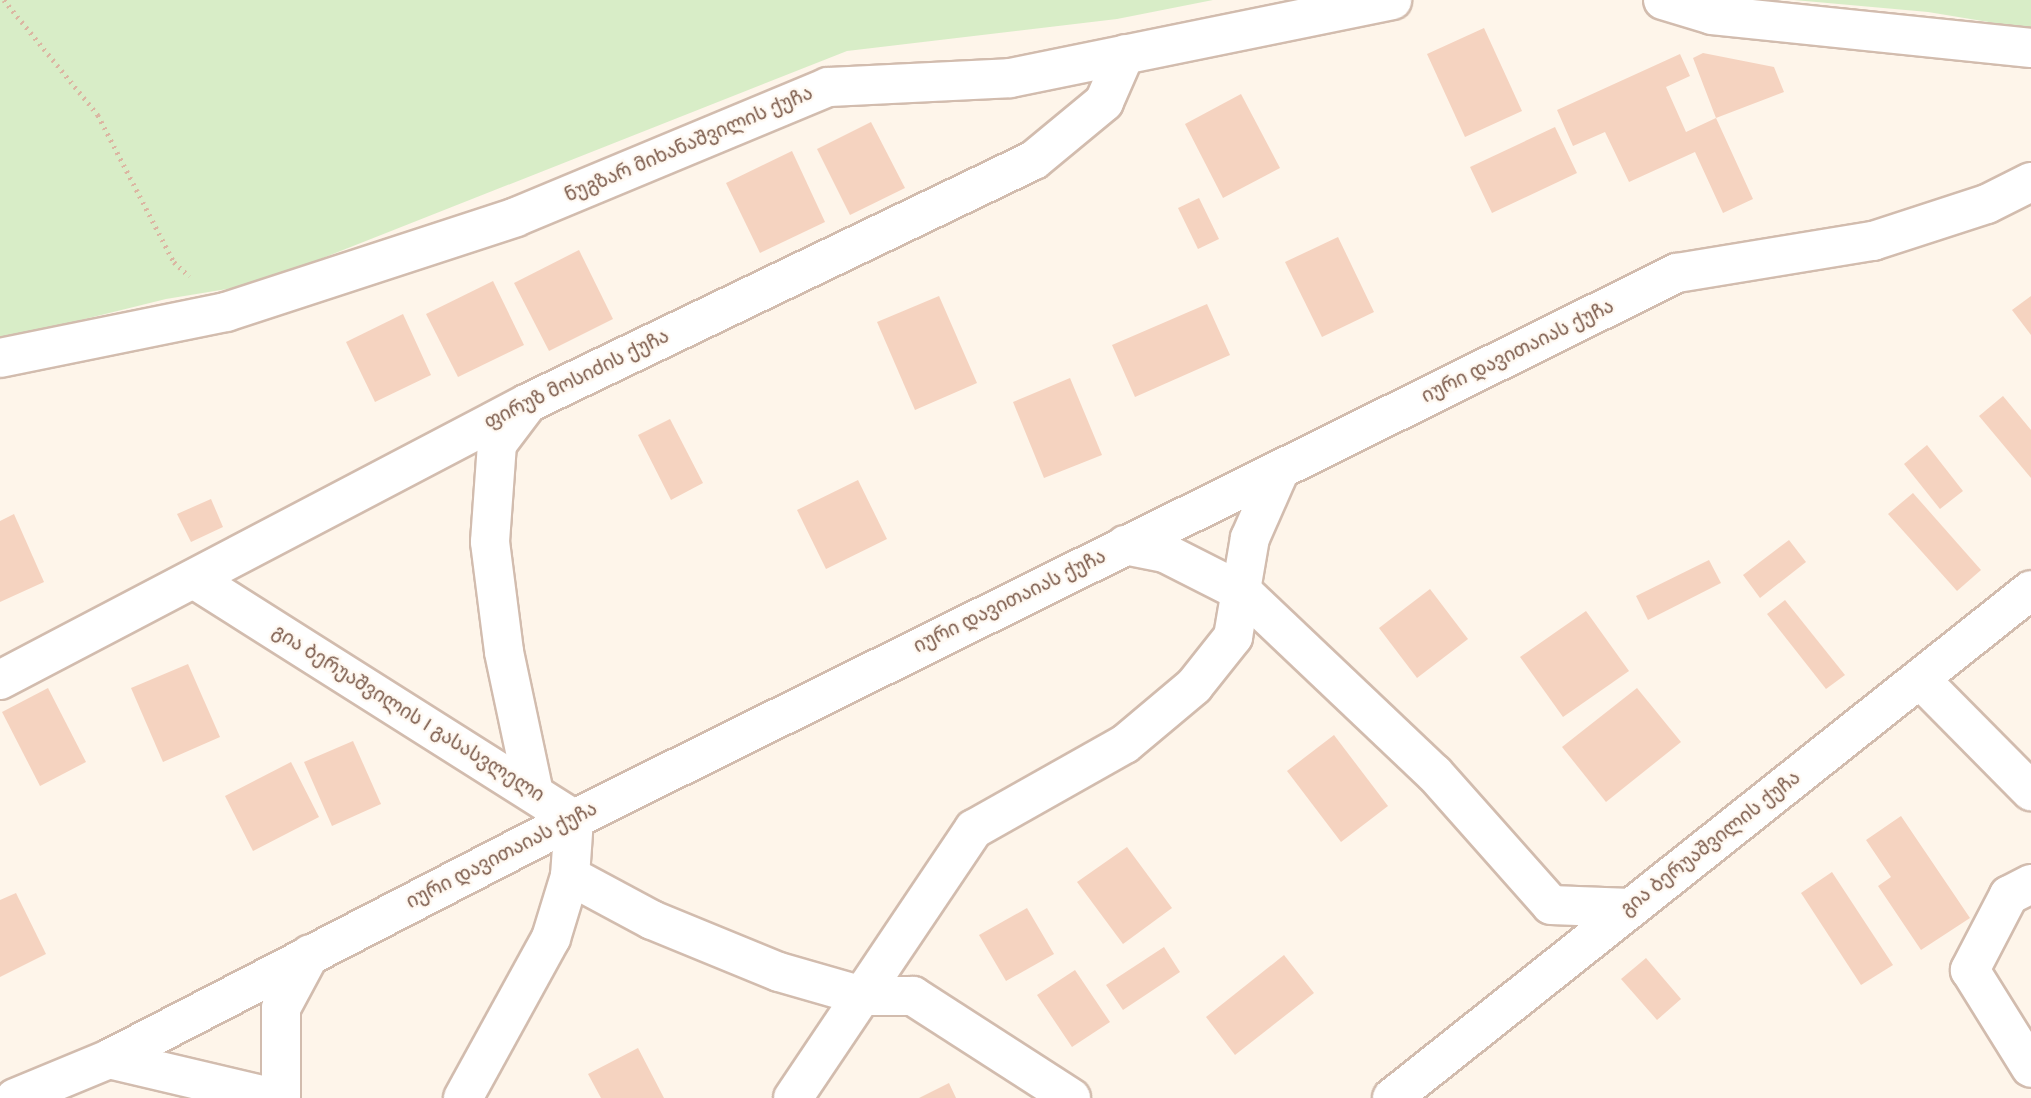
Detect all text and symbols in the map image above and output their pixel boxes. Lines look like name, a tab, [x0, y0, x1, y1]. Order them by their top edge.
street label: ნუგზარ მიხანაშვილის ქუჩა	[562, 82, 816, 208]
street label: იური დავითაიას ქუჩა	[1418, 295, 1618, 409]
street label: ფირუზ მოსიძის ქუჩა	[481, 325, 673, 435]
street label: იური დავითაიას ქუჩა	[910, 545, 1110, 659]
street label: გია ბერუაშვილის I გასასვლელი	[268, 621, 548, 807]
street label: გია ბერუაშვილის ქუჩა	[1617, 767, 1805, 921]
street label: იური დავითაიას ქუჩა	[403, 798, 601, 914]

